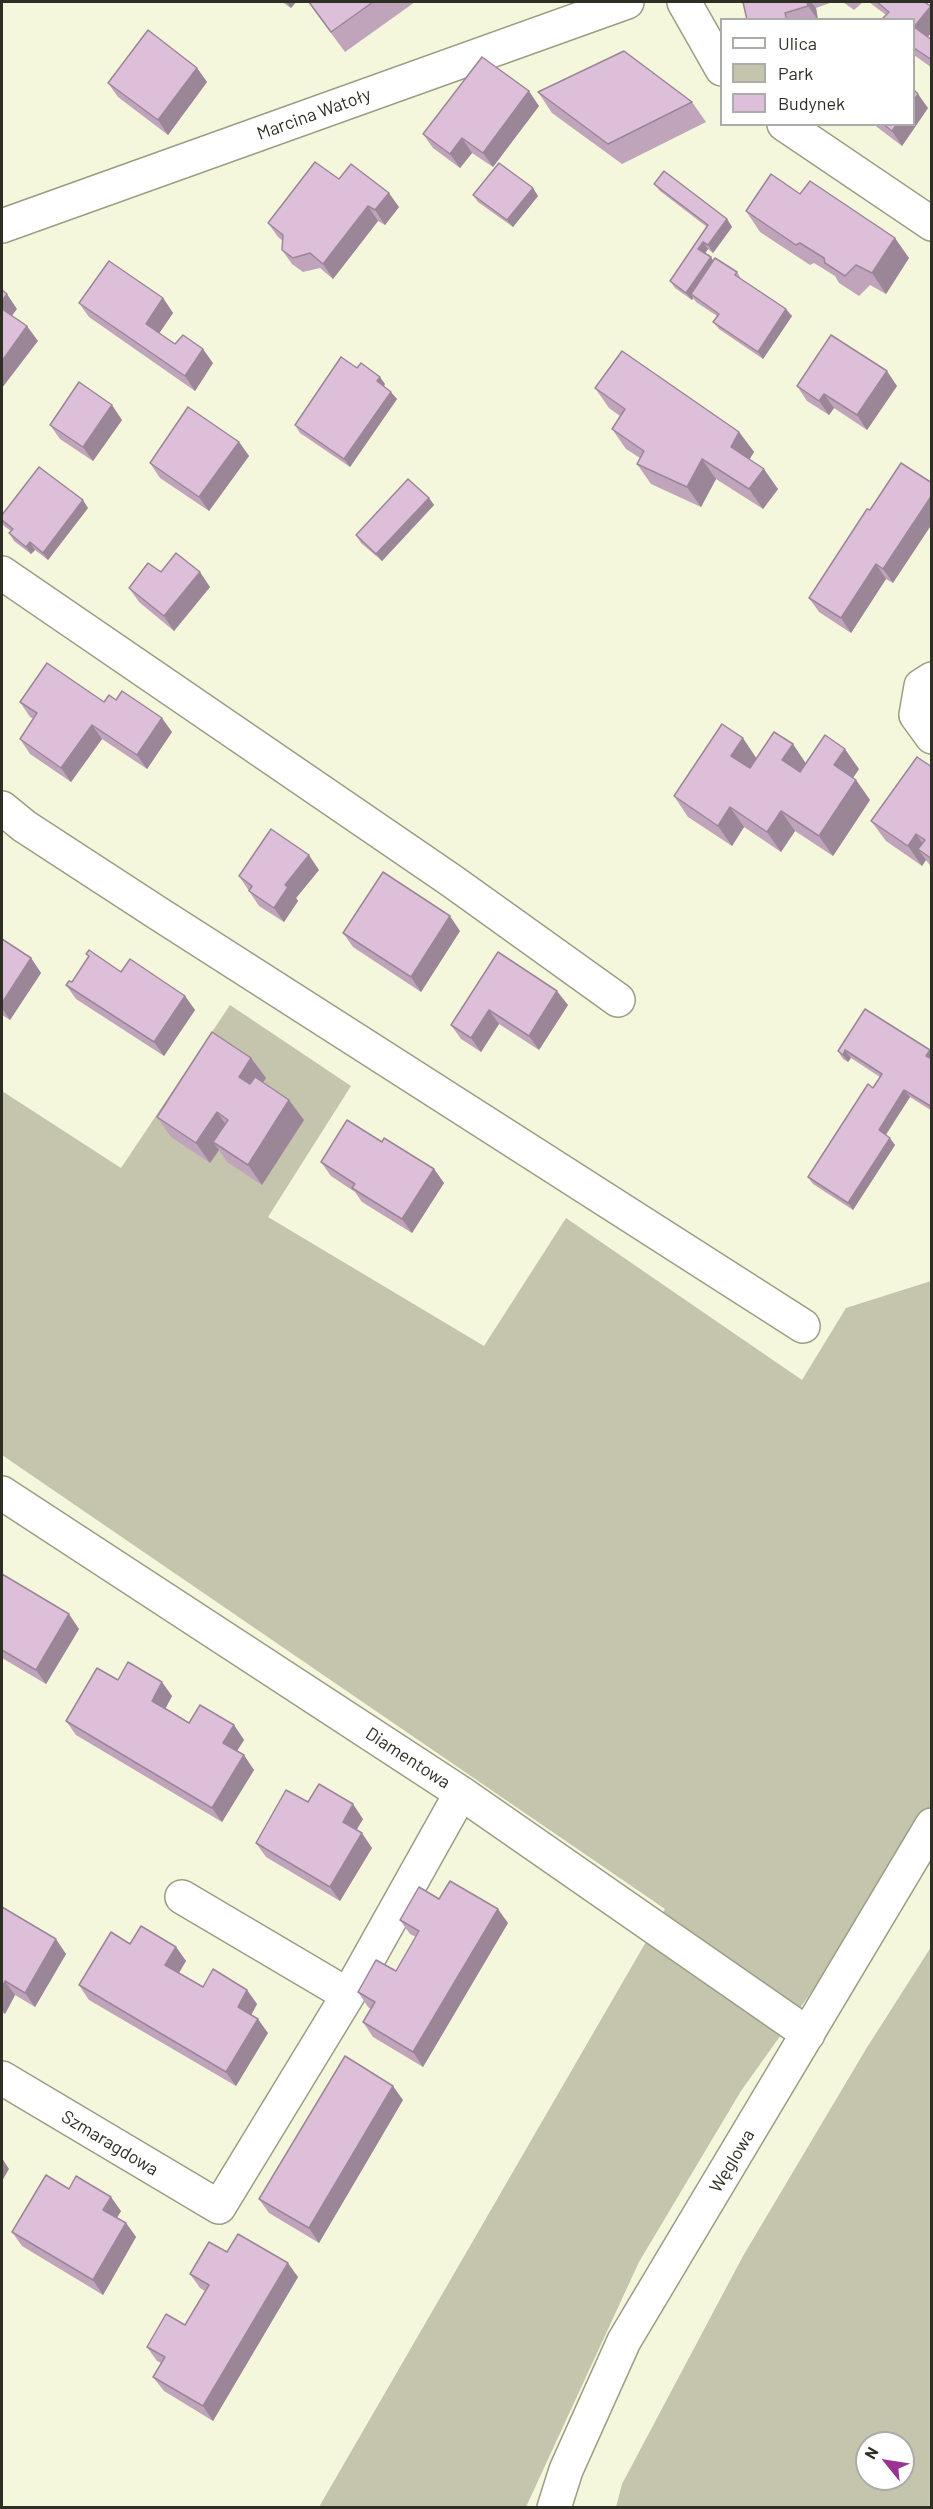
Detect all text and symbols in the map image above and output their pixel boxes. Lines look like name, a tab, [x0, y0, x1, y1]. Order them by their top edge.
legend	[720, 18, 915, 126]
text: Ulica	[778, 32, 817, 54]
text: Park	[778, 62, 813, 84]
street label: Marcina Watoły	[254, 83, 374, 145]
text: Budynek	[778, 92, 845, 114]
street label: Diamentowa	[362, 1723, 454, 1793]
street label: Szmaragdowa	[58, 2106, 162, 2180]
street label: Węglowa	[705, 2126, 759, 2196]
north arrow	[855, 2431, 915, 2491]
text: N	[860, 2443, 882, 2462]

